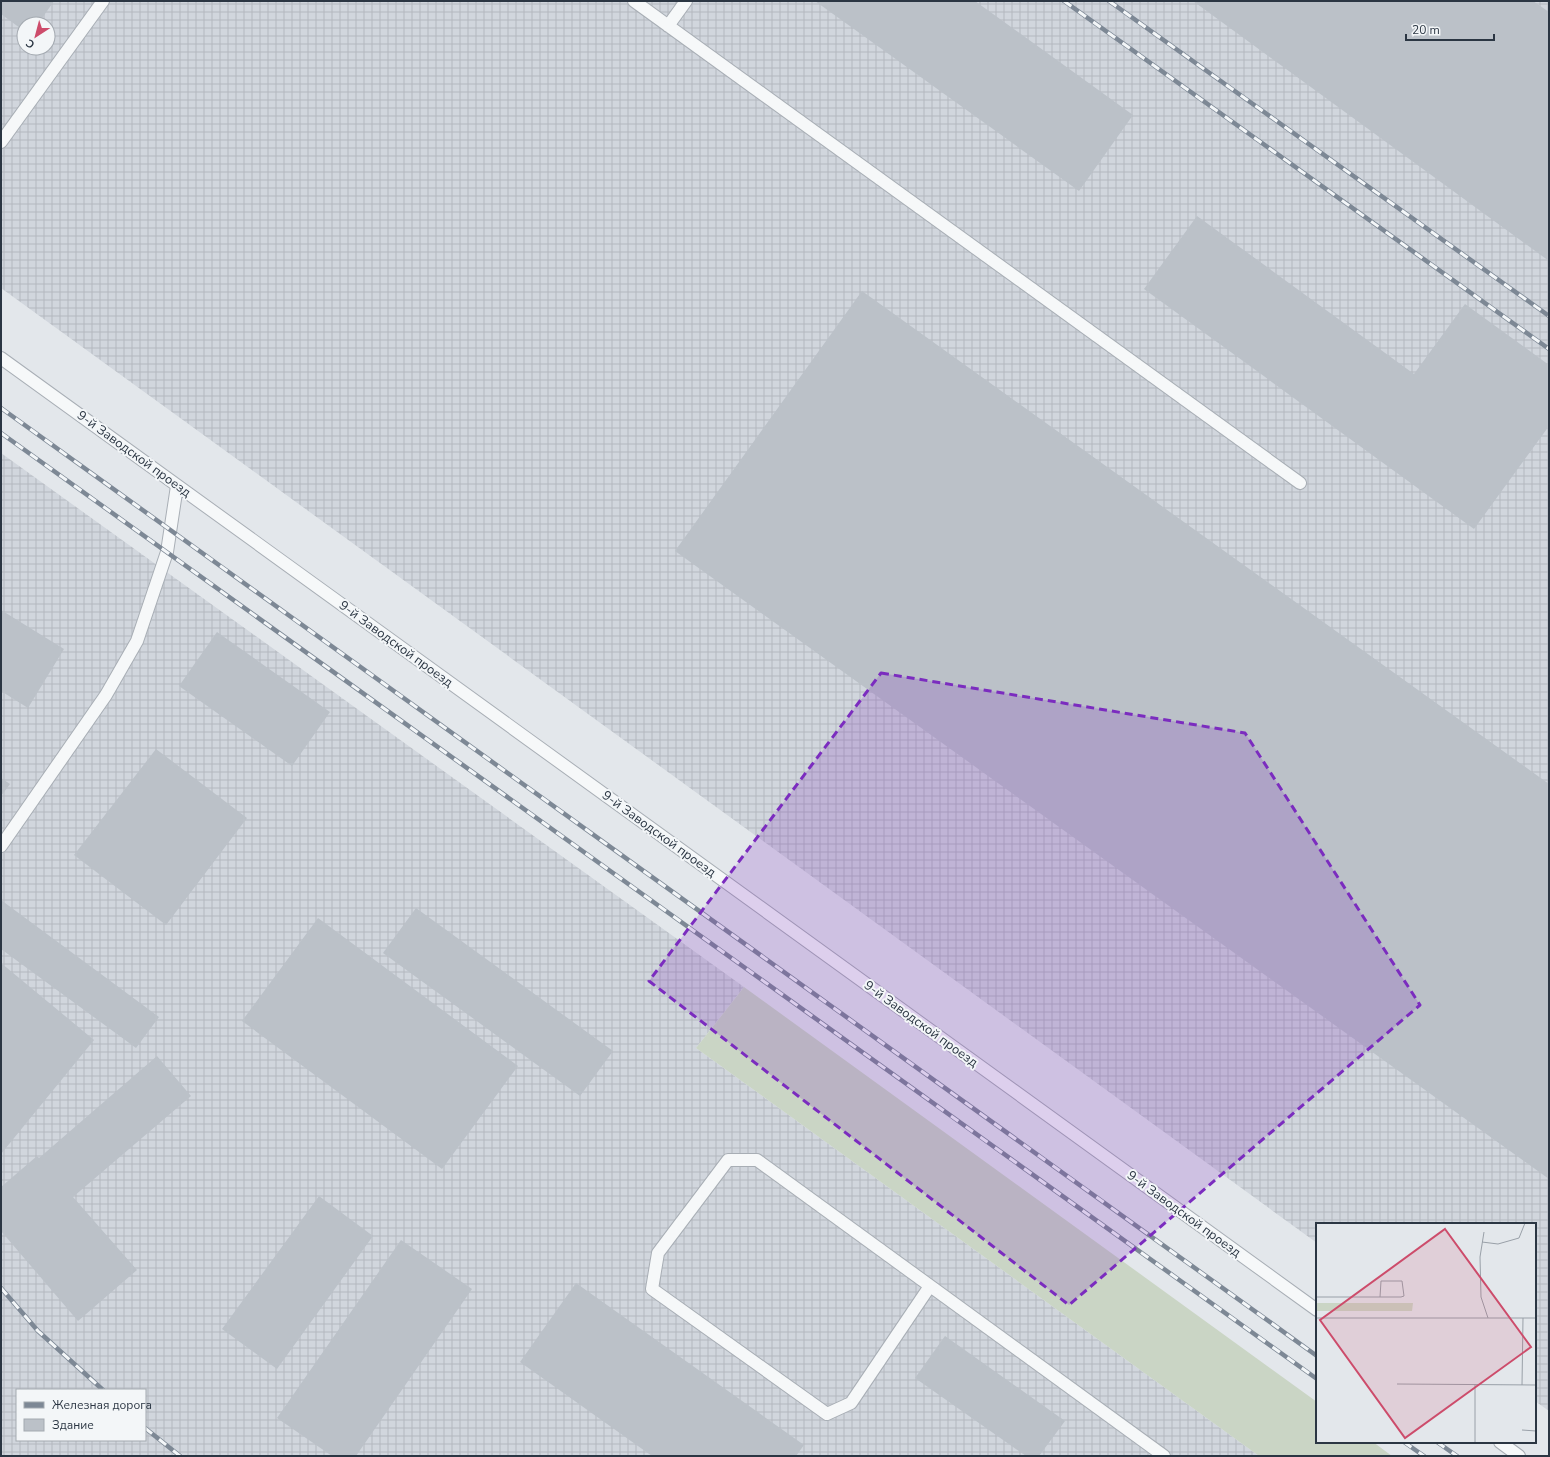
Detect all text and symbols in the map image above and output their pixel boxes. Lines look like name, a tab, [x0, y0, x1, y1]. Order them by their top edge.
north arrow	[16, 16, 56, 56]
scale bar	[1406, 16, 1494, 42]
text: 20 m	[1412, 22, 1440, 38]
text: С	[23, 35, 38, 52]
street label: 9-й Заводской проезд	[73, 406, 195, 502]
street label: 9-й Заводской проезд	[335, 596, 457, 692]
street label: 9-й Заводской проезд	[598, 786, 720, 882]
street label: 9-й Заводской проезд	[860, 976, 982, 1072]
street label: 9-й Заводской проезд	[1123, 1166, 1245, 1262]
inset map	[1316, 1223, 1536, 1443]
legend	[16, 1389, 146, 1441]
text: Железная дорога	[52, 1397, 152, 1413]
text: Здание	[52, 1417, 94, 1433]

